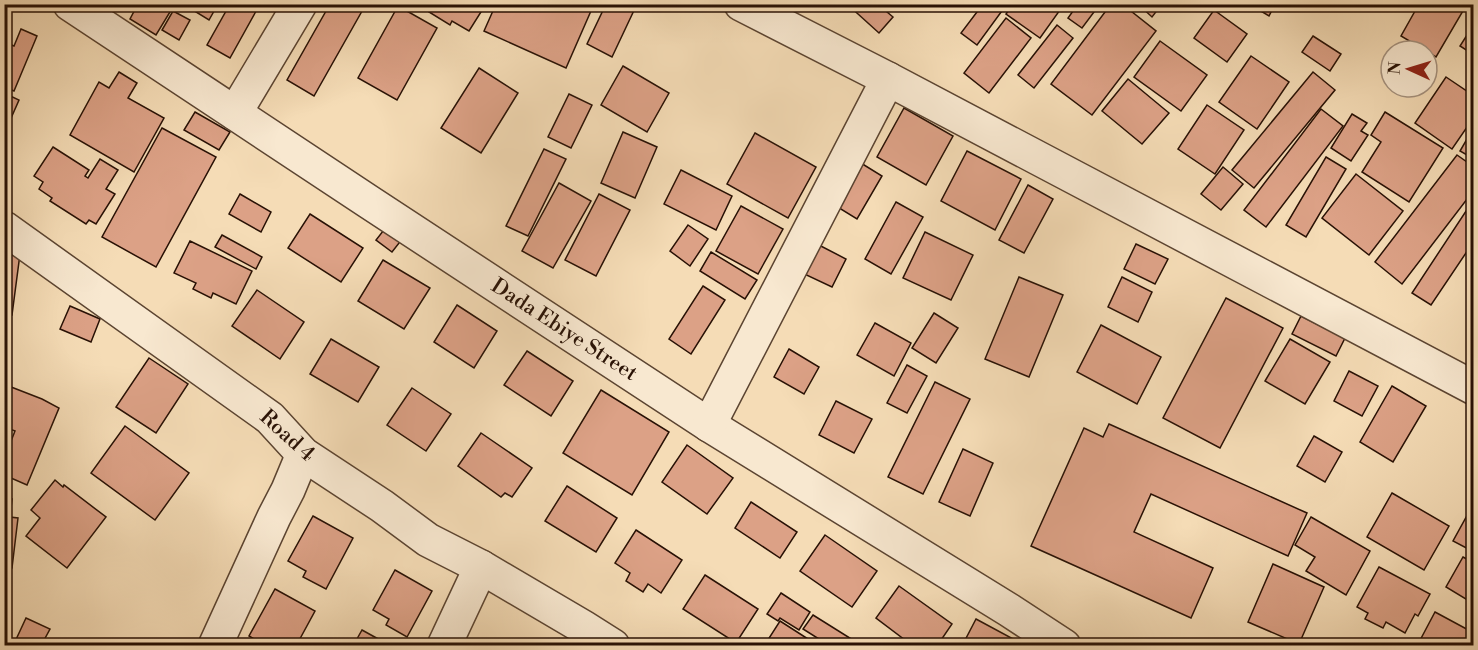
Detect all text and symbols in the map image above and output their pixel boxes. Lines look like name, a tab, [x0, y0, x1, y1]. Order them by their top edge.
north arrow	[1379, 39, 1439, 99]
text: N	[1385, 61, 1405, 75]
street label: Dada Ebiye Street	[486, 273, 642, 387]
street label: Road 4	[254, 404, 320, 468]

